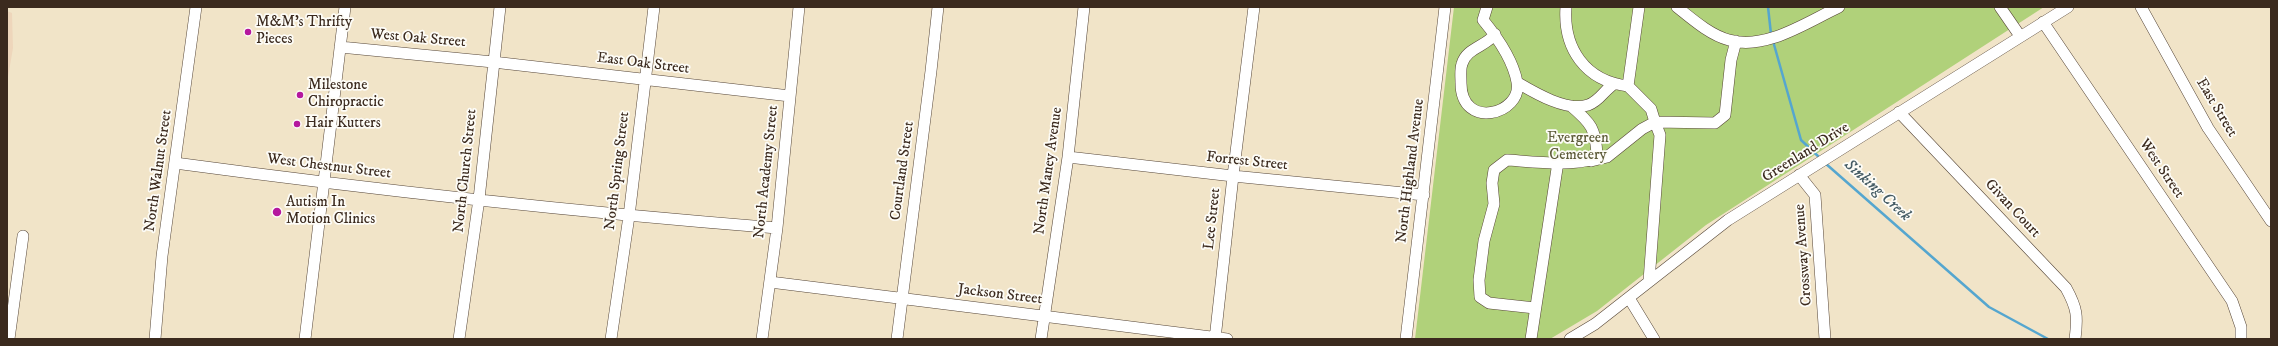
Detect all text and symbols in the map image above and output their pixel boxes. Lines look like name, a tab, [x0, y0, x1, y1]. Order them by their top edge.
place label: M&M's Thrifty Pieces	[256, 14, 352, 49]
street label: West Oak Street	[370, 26, 466, 52]
marker: M&M's Thrifty Pieces	[243, 27, 253, 37]
street label: East Oak Street	[596, 49, 690, 79]
street label: East Street	[2191, 75, 2241, 141]
place label: Milestone Chiropractic	[308, 77, 384, 112]
marker: Milestone Chiropractic	[295, 90, 305, 100]
street label: North Highland Avenue	[1393, 98, 1429, 244]
street label: North Academy Street	[751, 105, 783, 239]
street label: North Maney Avenue	[1031, 106, 1067, 236]
street label: North Church Street	[451, 108, 481, 234]
street label: North Walnut Street	[142, 109, 176, 233]
street label: North Spring Street	[602, 111, 634, 231]
place label: Hair Kutters	[305, 115, 381, 133]
marker: Hair Kutters	[292, 119, 302, 129]
street label: Greenland Drive	[1759, 119, 1853, 187]
street label: Courtland Street	[887, 120, 919, 222]
park label: Evergreen Cemetery	[1547, 130, 1609, 165]
street label: West Street	[2135, 136, 2187, 202]
street label: Forrest Street	[1205, 149, 1289, 175]
street label: West Chestnut Street	[266, 150, 392, 184]
water label: Sinking Creek	[1840, 156, 1914, 226]
street label: Givan Court	[1980, 176, 2044, 242]
street label: Lee Street	[1201, 187, 1225, 251]
place label: Autism In Motion Clinics	[286, 194, 375, 229]
street label: Crossway Avenue	[1791, 203, 1817, 307]
marker: Autism In Motion Clinics	[271, 206, 283, 218]
street label: Jackson Street	[957, 281, 1043, 309]

